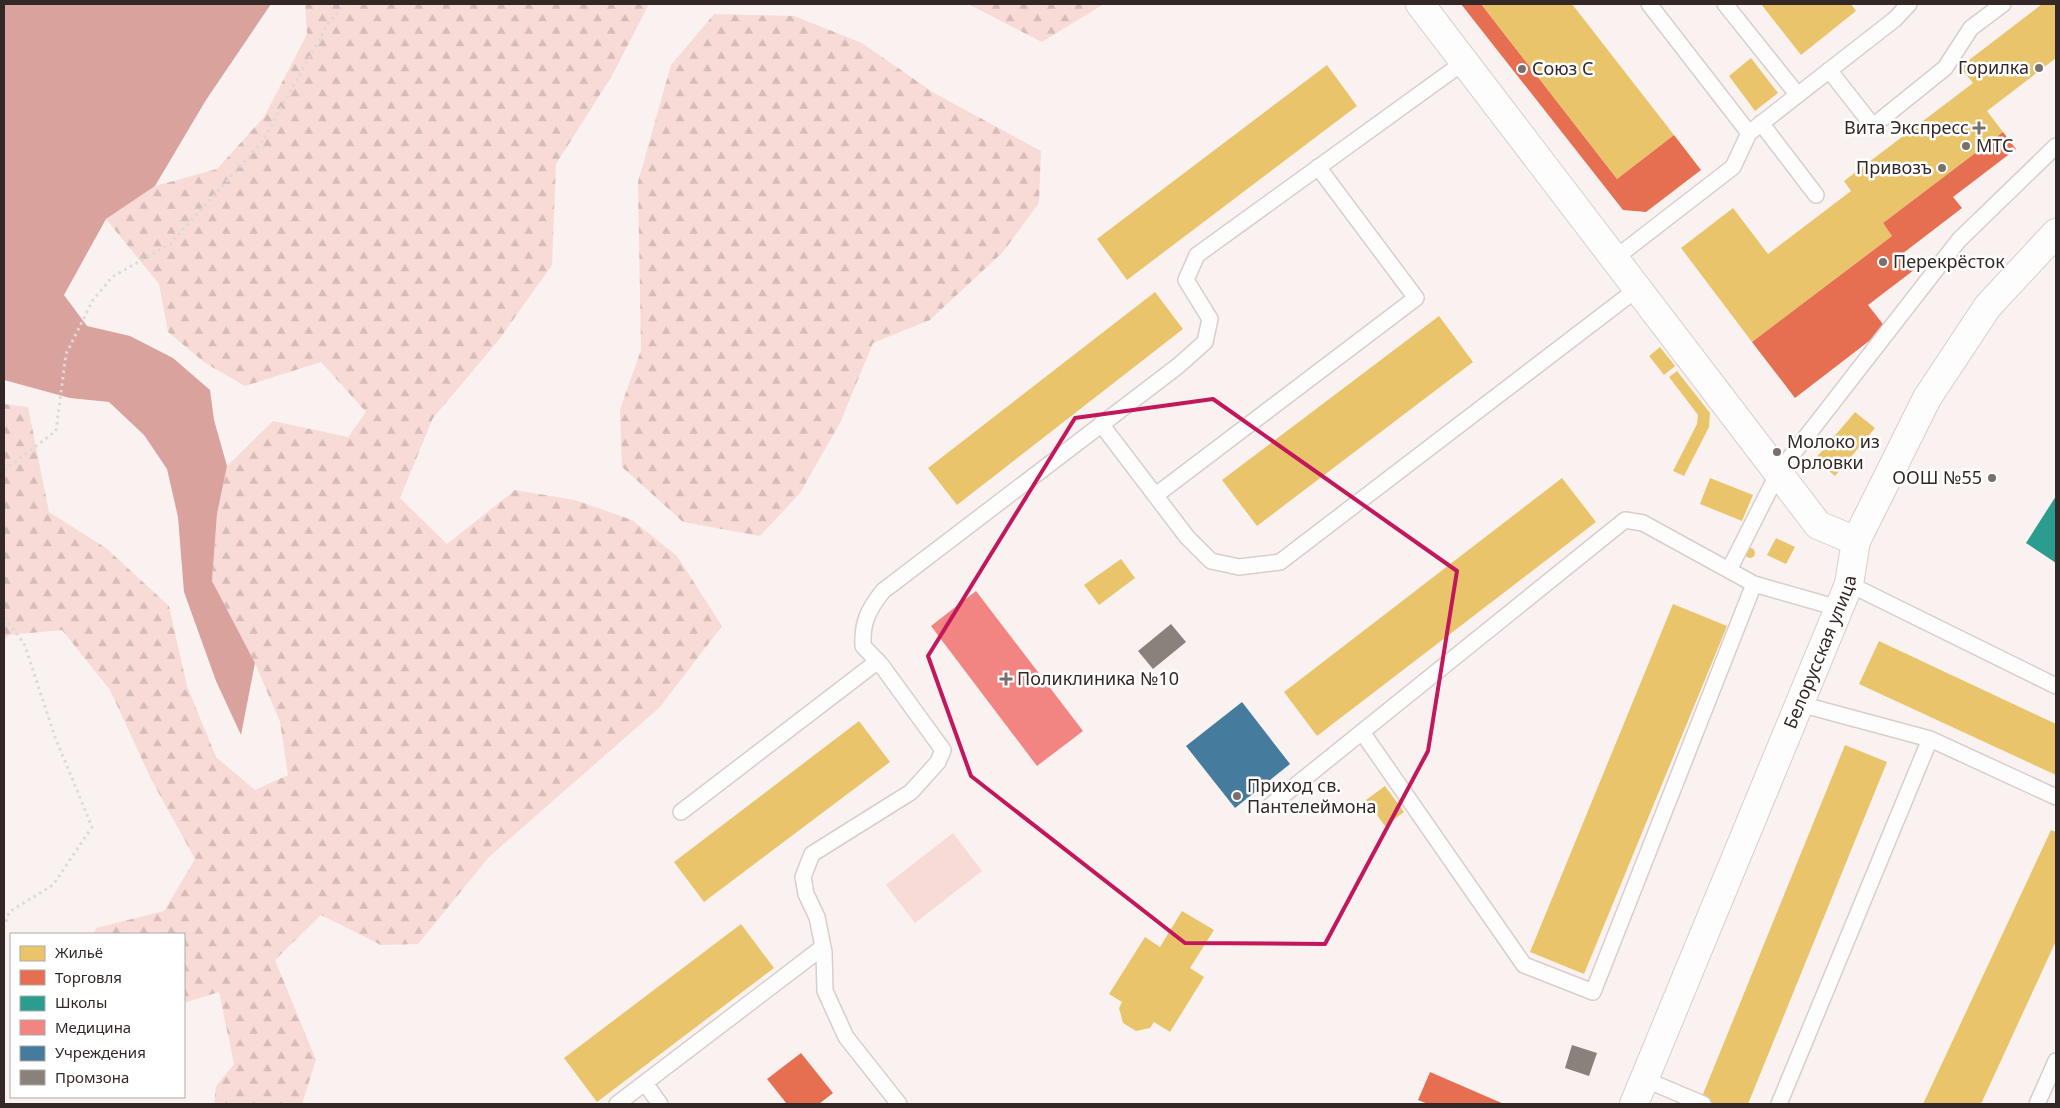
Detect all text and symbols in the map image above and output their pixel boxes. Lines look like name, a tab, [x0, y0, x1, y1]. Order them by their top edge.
place label: Горилка	[1958, 55, 2029, 79]
place label: Союз С	[1532, 56, 1594, 80]
marker: Горилка	[2033, 62, 2045, 74]
marker: Союз С	[1516, 63, 1528, 75]
place label: Вита Экспресс	[1844, 115, 1969, 139]
marker: Вита Экспресс	[1973, 122, 1985, 134]
place label: МТС	[1976, 133, 2014, 157]
marker: МТС	[1960, 140, 1972, 152]
place label: Привозъ	[1856, 155, 1932, 179]
marker: Привозъ	[1936, 162, 1948, 174]
place label: Перекрёсток	[1893, 249, 2005, 273]
marker: Перекрёсток	[1877, 256, 1889, 268]
place label: Молоко из Орловки	[1787, 429, 1880, 474]
marker: Молоко из Орловки	[1771, 446, 1783, 458]
place label: ООШ №55	[1892, 465, 1982, 489]
marker: ООШ №55	[1986, 472, 1998, 484]
street label: Белорусская улица	[1777, 574, 1861, 732]
place label: Поликлиника №10	[1017, 666, 1179, 690]
marker: Поликлиника №10	[999, 672, 1013, 686]
place label: Приход св. Пантелеймона	[1247, 773, 1377, 818]
marker: Приход св. Пантелеймона	[1231, 790, 1243, 802]
legend	[10, 933, 185, 1098]
text: Жильё	[55, 942, 103, 962]
text: Торговля	[55, 967, 122, 987]
text: Школы	[55, 992, 107, 1012]
text: Медицина	[55, 1017, 131, 1037]
text: Учреждения	[55, 1042, 146, 1062]
text: Промзона	[55, 1067, 129, 1087]

